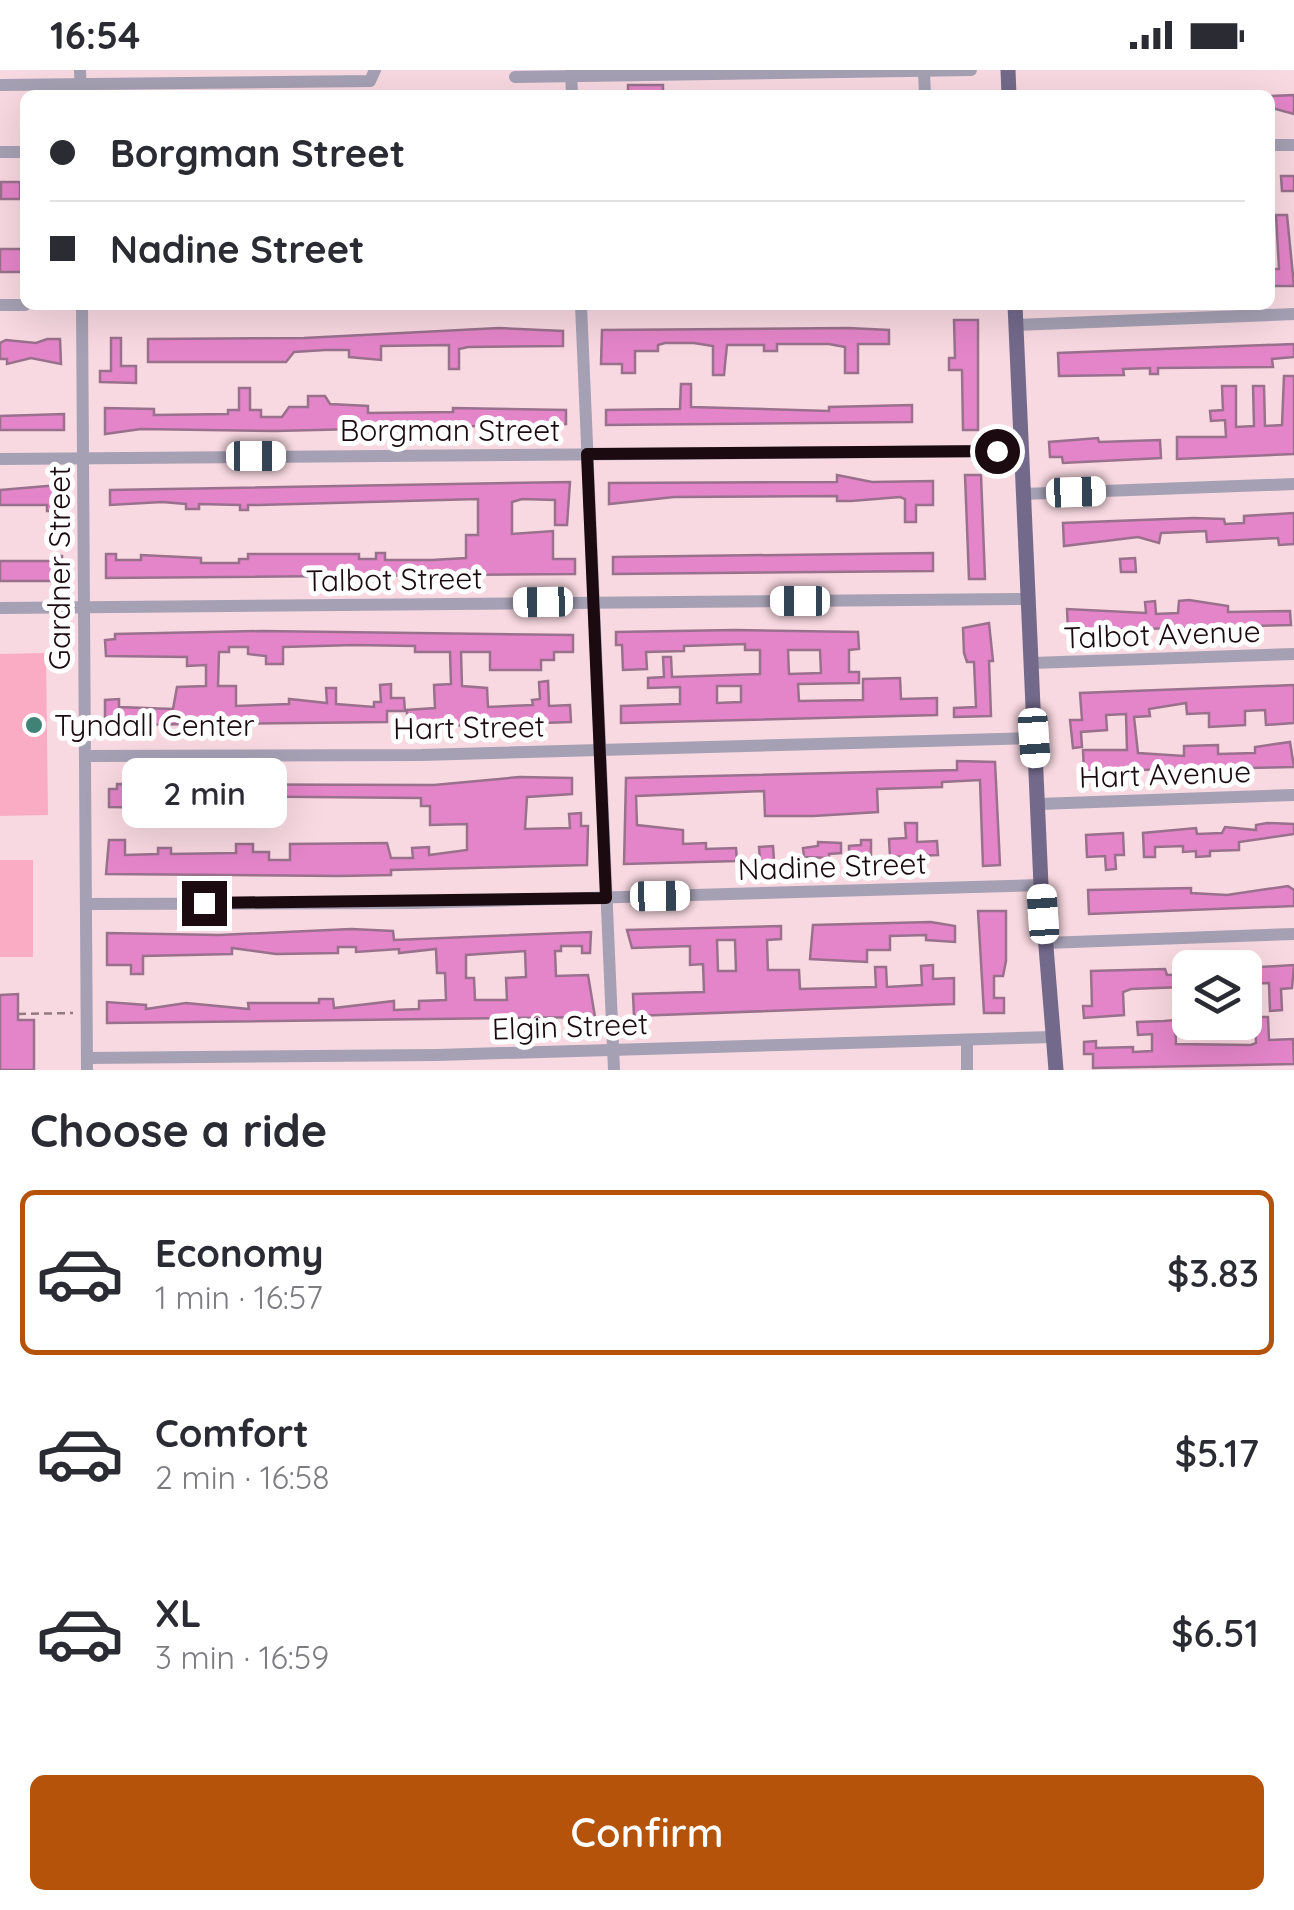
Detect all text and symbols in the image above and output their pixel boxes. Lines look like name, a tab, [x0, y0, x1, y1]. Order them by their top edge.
text: 16:54	[50, 11, 140, 59]
text: Borgman Street	[110, 129, 405, 177]
text: Nadine Street	[110, 225, 365, 273]
street label: Borgman Street	[340, 411, 560, 449]
route start	[975, 429, 1020, 474]
car	[226, 441, 286, 471]
street label: Gardner Street	[40, 466, 78, 670]
car	[1045, 476, 1107, 508]
street label: Talbot Street	[305, 558, 483, 600]
car	[513, 586, 573, 618]
car	[770, 586, 830, 616]
street label: Talbot Avenue	[1063, 612, 1261, 656]
place label: Tyndall Center	[54, 706, 255, 744]
street label: Hart Street	[393, 707, 545, 747]
car	[1017, 707, 1051, 769]
marker: Tyndall Center	[23, 714, 45, 736]
street label: Hart Avenue	[1078, 752, 1252, 796]
callout: 2 min	[121, 758, 286, 828]
text: 2 min	[163, 773, 246, 813]
street label: Nadine Street	[737, 844, 927, 888]
car	[630, 880, 690, 912]
route end	[182, 881, 227, 926]
car	[1026, 883, 1060, 945]
map controls	[1172, 950, 1262, 1040]
button: layers	[1172, 950, 1262, 1040]
street label: Elgin Street	[491, 1004, 649, 1048]
text: Choose a ride	[30, 1102, 327, 1158]
icon: car	[35, 1228, 125, 1318]
text: Economy	[155, 1229, 324, 1277]
text: $3.83	[1167, 1249, 1259, 1297]
text: 1 min · 16:57	[155, 1277, 323, 1317]
icon: car	[35, 1408, 125, 1498]
text: Comfort	[155, 1409, 309, 1457]
text: $5.17	[1175, 1429, 1259, 1477]
text: 2 min · 16:58	[155, 1457, 329, 1497]
icon: car	[35, 1588, 125, 1678]
text: XL	[155, 1589, 201, 1637]
text: $6.51	[1171, 1609, 1259, 1657]
text: 3 min · 16:59	[155, 1637, 329, 1677]
button: Confirm	[30, 1775, 1264, 1890]

